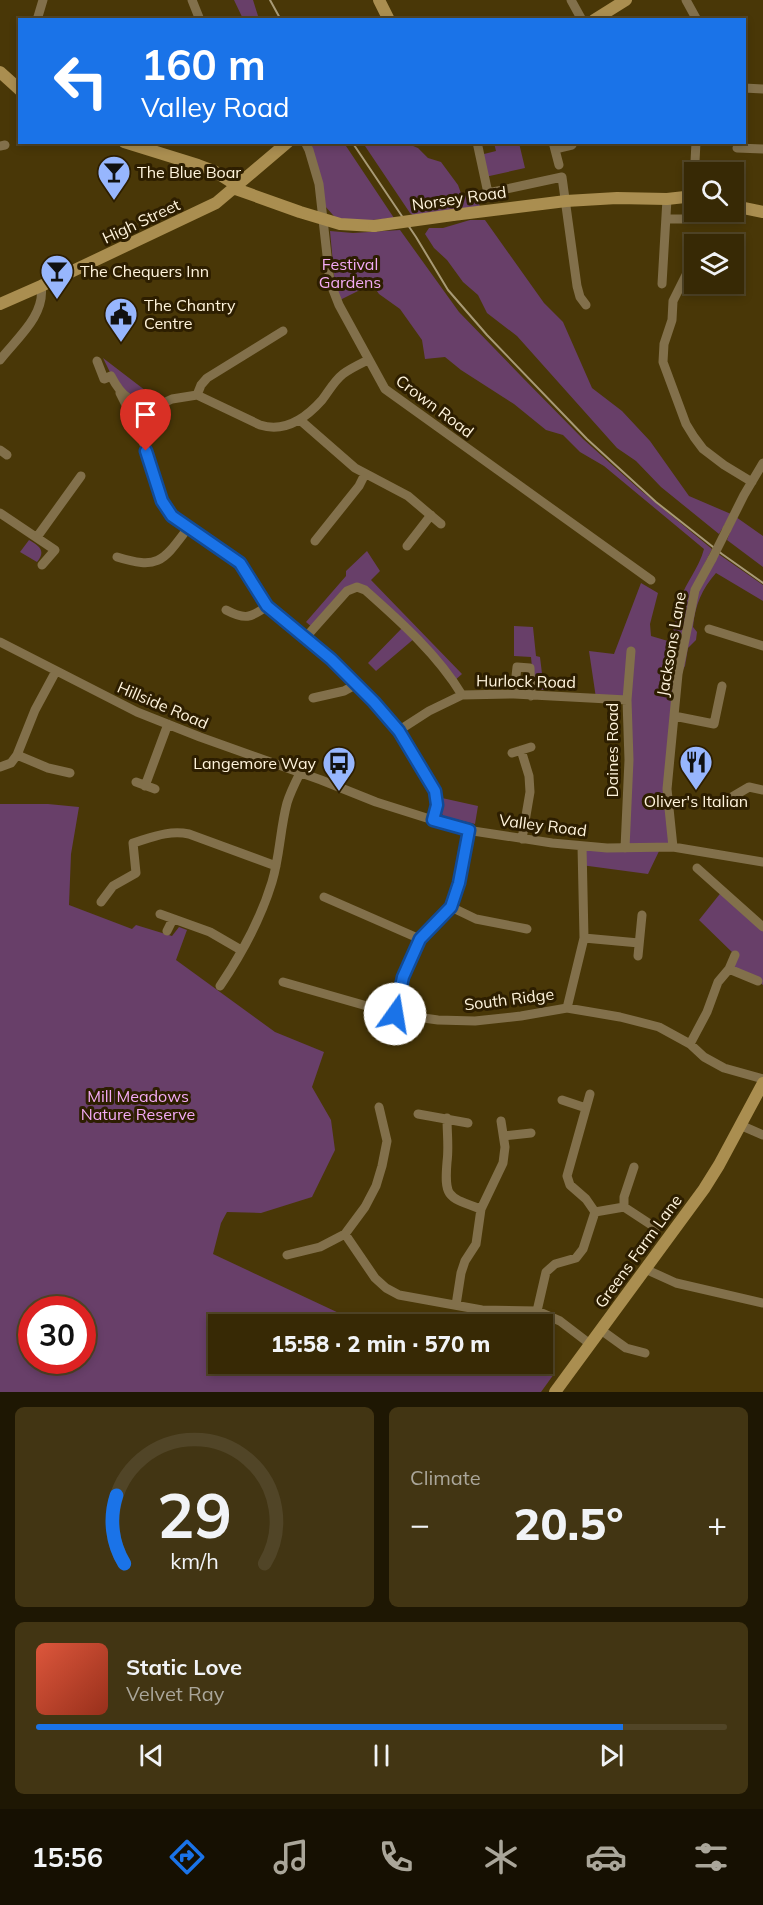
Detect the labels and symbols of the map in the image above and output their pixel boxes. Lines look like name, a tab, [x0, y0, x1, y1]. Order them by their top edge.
bar icon: The Blue Boar	[96, 154, 132, 201]
place label: The Blue Boar	[137, 162, 241, 182]
street label: Norsey Road	[410, 181, 508, 215]
street label: High Street	[99, 194, 183, 248]
bar icon: The Chequers Inn	[39, 253, 75, 300]
park label: Festival Gardens	[319, 254, 381, 292]
place label: The Chequers Inn	[80, 261, 209, 281]
place label: The Chantry Centre	[144, 295, 236, 333]
public building icon: The Chantry Centre	[103, 296, 139, 343]
street label: Crown Road	[392, 370, 478, 442]
pin	[120, 389, 171, 451]
street label: Jacksons Lane	[652, 590, 690, 698]
street label: Hurlock Road	[476, 670, 576, 692]
street label: Hillside Road	[114, 677, 212, 733]
street label: Daines Road	[602, 703, 622, 797]
restaurant icon: Oliver's Italian	[678, 744, 714, 791]
bus stop icon: Langemore Way	[321, 745, 357, 792]
place label: Langemore Way	[193, 753, 316, 773]
place label: Oliver's Italian	[644, 791, 748, 811]
street label: Valley Road	[498, 810, 588, 840]
position arrow	[363, 982, 427, 1046]
street label: South Ridge	[463, 984, 555, 1014]
park label: Mill Meadows Nature Reserve	[81, 1086, 195, 1124]
street label: Greens Farm Lane	[590, 1191, 686, 1311]
speed limit sign: 30	[18, 1296, 96, 1374]

